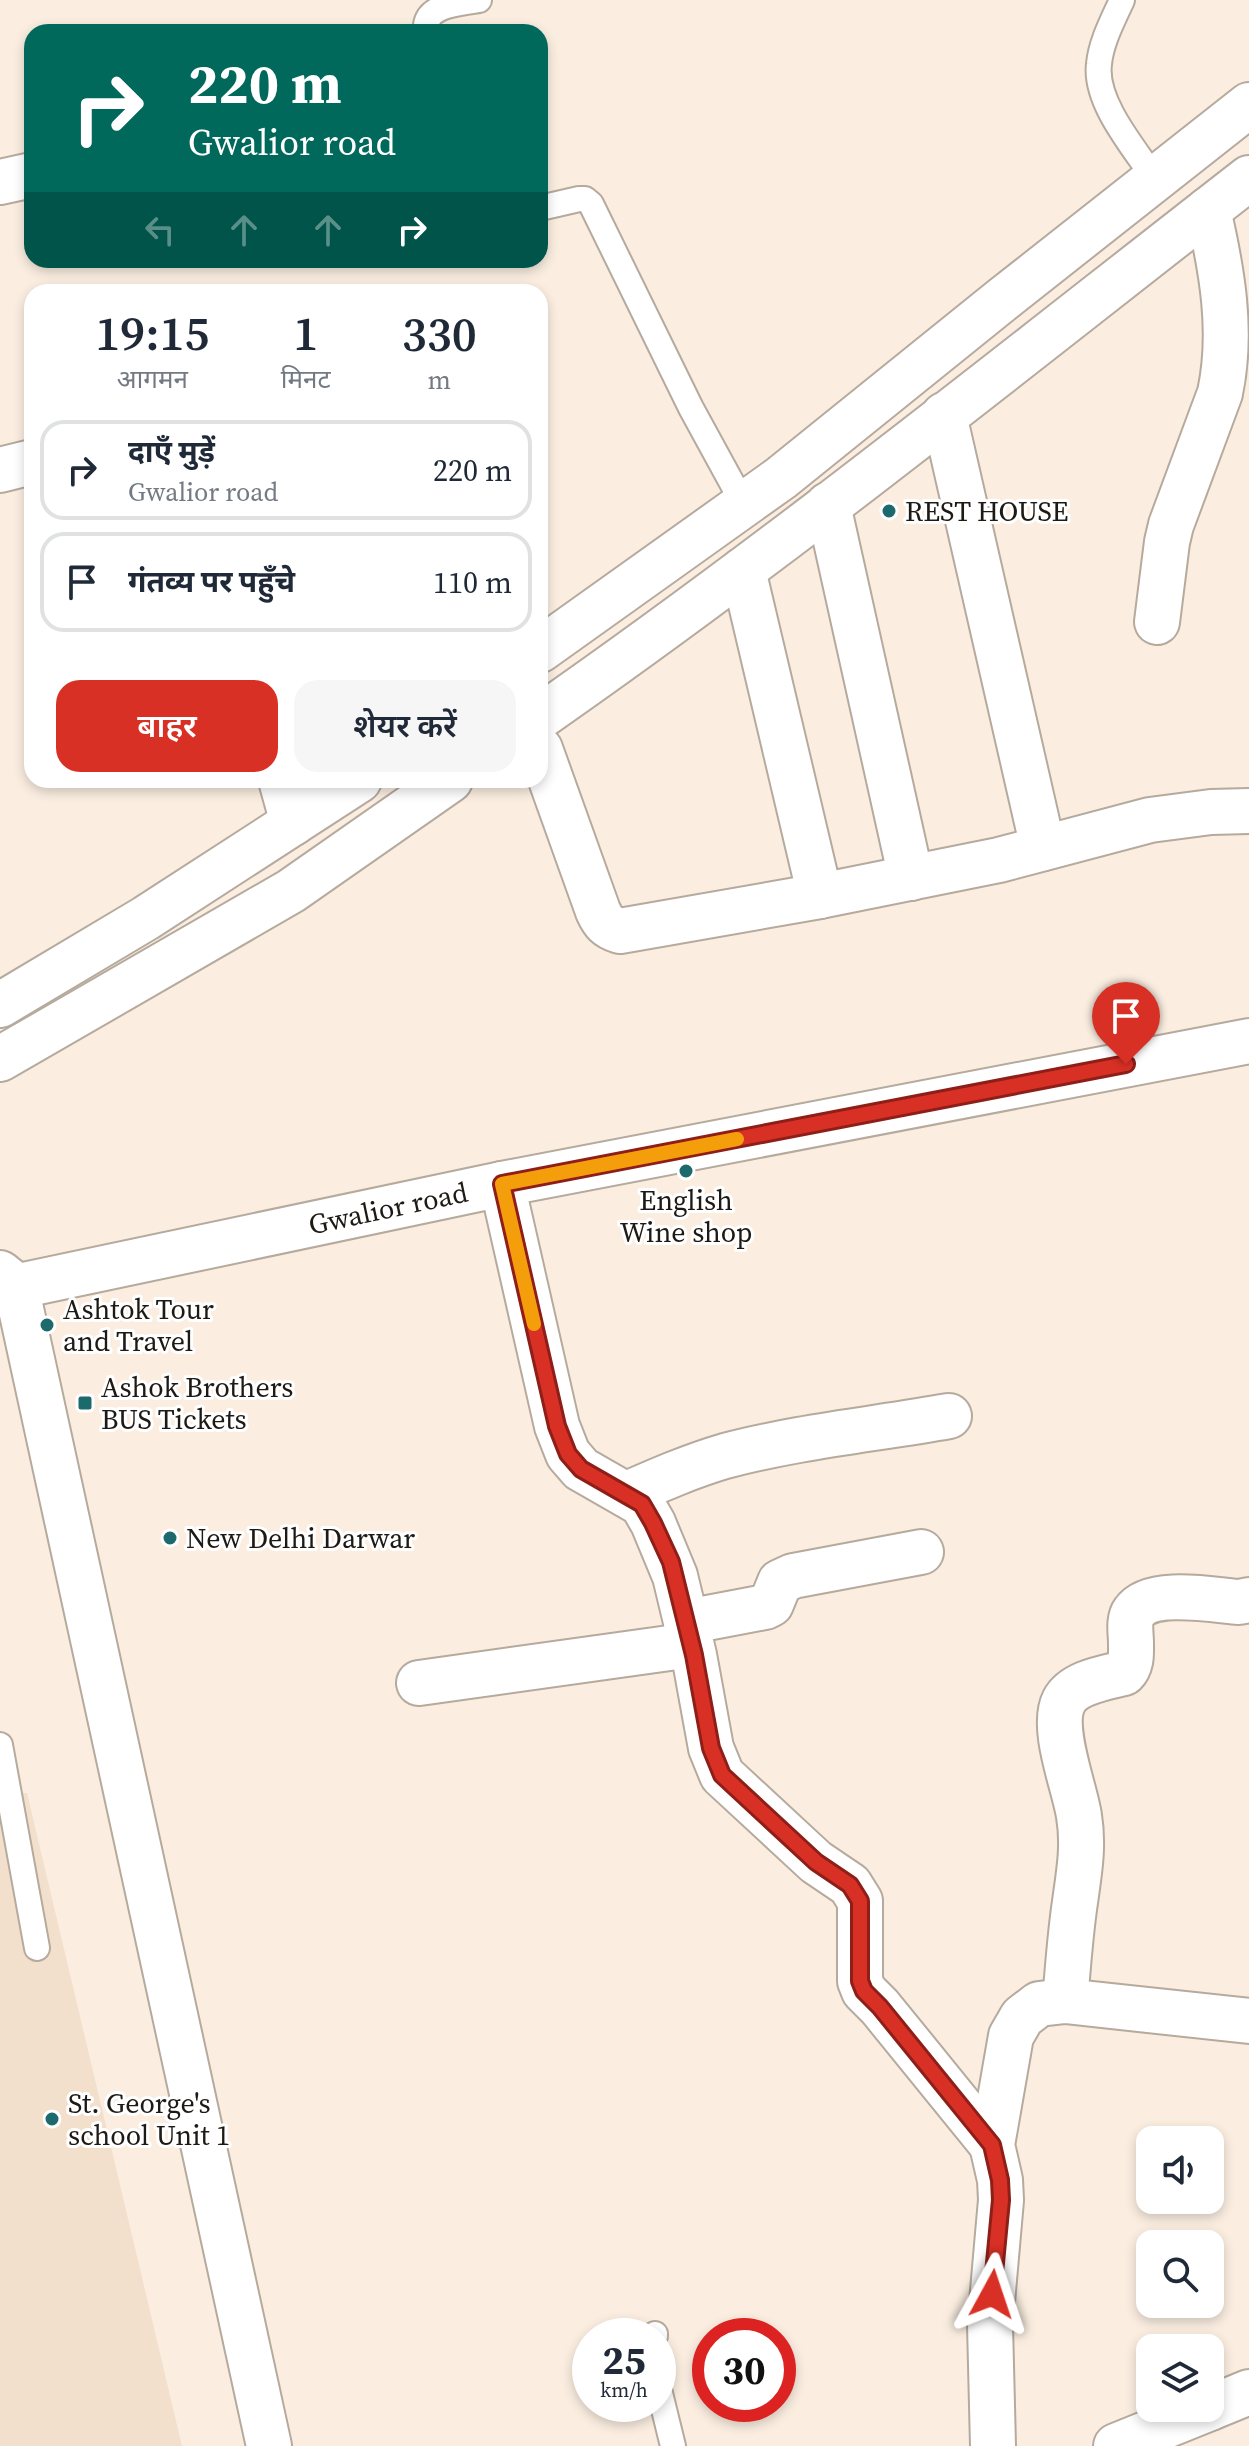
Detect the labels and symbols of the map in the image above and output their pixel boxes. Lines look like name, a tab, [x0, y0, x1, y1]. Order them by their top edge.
place label: REST HOUSE	[905, 492, 1068, 530]
marker: REST HOUSE	[880, 502, 898, 520]
pin	[1092, 982, 1160, 1064]
marker: English Wine shop	[677, 1162, 695, 1180]
street label: Gwalior road	[305, 1173, 471, 1243]
place label: English Wine shop	[620, 1181, 752, 1251]
place label: Ashtok Tour and Travel	[63, 1290, 214, 1360]
marker: Ashtok Tour and Travel	[38, 1316, 56, 1334]
place label: Ashok Brothers BUS Tickets	[101, 1368, 293, 1438]
marker: Ashok Brothers BUS Tickets	[76, 1394, 94, 1412]
place label: New Delhi Darwar	[186, 1519, 415, 1557]
marker: New Delhi Darwar	[161, 1529, 179, 1547]
place label: St. George's school Unit 1	[68, 2084, 230, 2154]
marker: St. George's school Unit 1	[43, 2110, 61, 2128]
position arrow	[950, 2252, 1034, 2336]
speed limit sign: 30	[692, 2318, 796, 2422]

